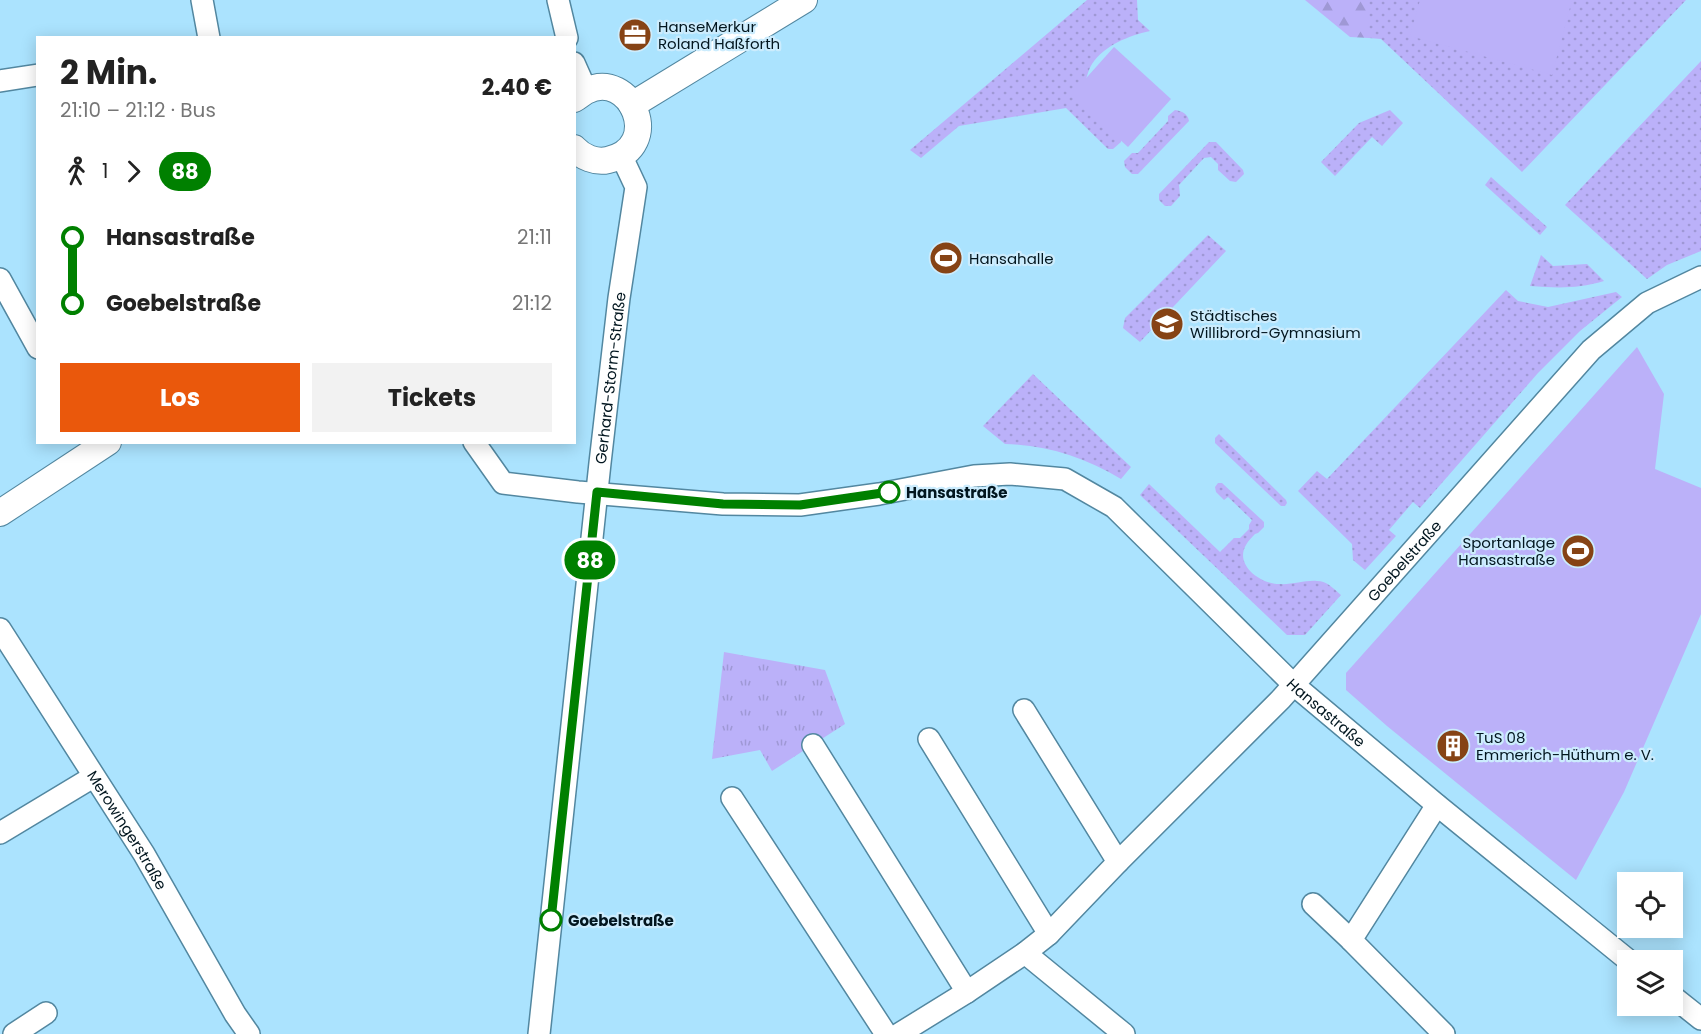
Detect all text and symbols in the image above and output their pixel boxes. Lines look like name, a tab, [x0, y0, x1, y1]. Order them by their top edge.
place label: HanseMerkur Roland Haßforth	[658, 16, 780, 54]
office icon: HanseMerkur Roland Haßforth	[617, 17, 653, 53]
text: 2 Min.	[60, 49, 157, 96]
text: 2.40 €	[482, 72, 552, 103]
text: 21:10 – 21:12 · Bus	[60, 96, 216, 124]
icon: walk	[60, 155, 93, 188]
icon: forward	[117, 155, 150, 188]
text: 1	[102, 157, 108, 185]
text: 88	[171, 157, 199, 186]
text: Hansastraße	[106, 222, 255, 253]
text: 21:11	[517, 223, 552, 251]
sports icon: Hansahalle	[928, 240, 964, 276]
place label: Hansahalle	[969, 248, 1054, 269]
text: Goebelstraße	[106, 288, 261, 319]
text: 21:12	[512, 289, 552, 317]
street label: Gerhard-Storm-Straße	[589, 290, 630, 465]
place label: Städtisches Willibrord-Gymnasium	[1190, 305, 1361, 343]
school or university icon: Städtisches Willibrord-Gymnasium	[1149, 306, 1185, 342]
button: Los	[60, 363, 300, 432]
button: Tickets	[312, 363, 552, 432]
marker: Hansastraße	[878, 481, 900, 503]
place label: Hansastraße	[906, 482, 1008, 503]
street label: Goebelstraße	[1362, 515, 1446, 606]
place label: Sportanlage Hansastraße	[1458, 532, 1555, 570]
sports icon: Sportanlage Hansastraße	[1560, 533, 1596, 569]
line badge: 88	[563, 540, 617, 580]
text: 88	[576, 546, 604, 575]
street label: Hansastraße	[1282, 673, 1370, 751]
place label: TuS 08 Emmerich-Hüthum e. V.	[1476, 727, 1654, 765]
building icon: TuS 08 Emmerich-Hüthum e. V.	[1435, 728, 1471, 764]
street label: Merowingerstraße	[83, 766, 173, 893]
map controls	[1617, 872, 1683, 1016]
button: locate	[1617, 872, 1683, 938]
marker: Goebelstraße	[540, 909, 562, 931]
place label: Goebelstraße	[568, 910, 674, 931]
button: layers	[1617, 950, 1683, 1016]

